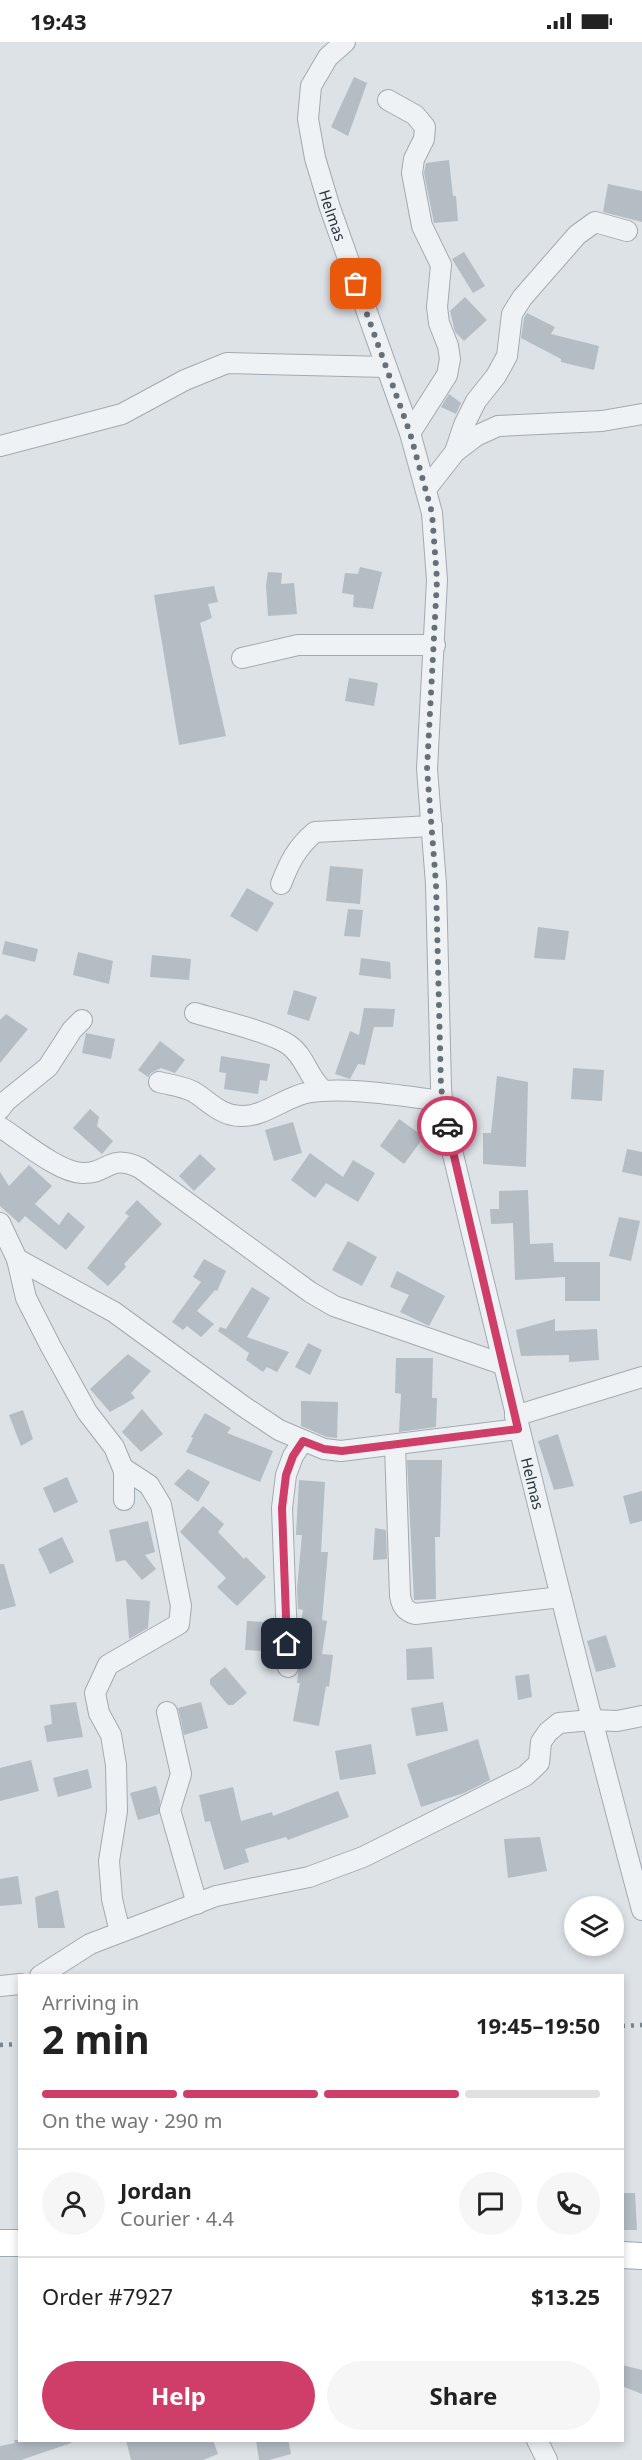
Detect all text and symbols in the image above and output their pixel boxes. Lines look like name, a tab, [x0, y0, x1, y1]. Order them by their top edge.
text: 19:43	[30, 6, 87, 36]
street label: Helmas	[315, 187, 351, 244]
pin	[330, 258, 381, 309]
icon: bag	[339, 267, 372, 300]
courier	[417, 1096, 477, 1156]
icon: car	[431, 1110, 464, 1143]
street label: Helmas	[517, 1455, 549, 1511]
pin	[261, 1618, 312, 1669]
icon: home	[270, 1627, 303, 1660]
map controls	[564, 1896, 624, 1956]
button: layers	[564, 1896, 624, 1956]
text: Arriving in	[42, 1989, 139, 2016]
text: 19:45–19:50	[476, 2010, 600, 2040]
text: 2 min	[42, 2012, 149, 2065]
text: On the way · 290 m	[42, 2107, 222, 2134]
button: person	[42, 2172, 105, 2235]
button: chat	[459, 2172, 522, 2235]
button: phone	[537, 2172, 600, 2235]
text: Jordan	[120, 2175, 192, 2205]
text: Courier · 4.4	[120, 2205, 234, 2232]
text: Order #7927	[42, 2281, 173, 2311]
text: $13.25	[531, 2281, 600, 2311]
button: Help	[42, 2361, 315, 2430]
button: Share	[327, 2361, 600, 2430]

